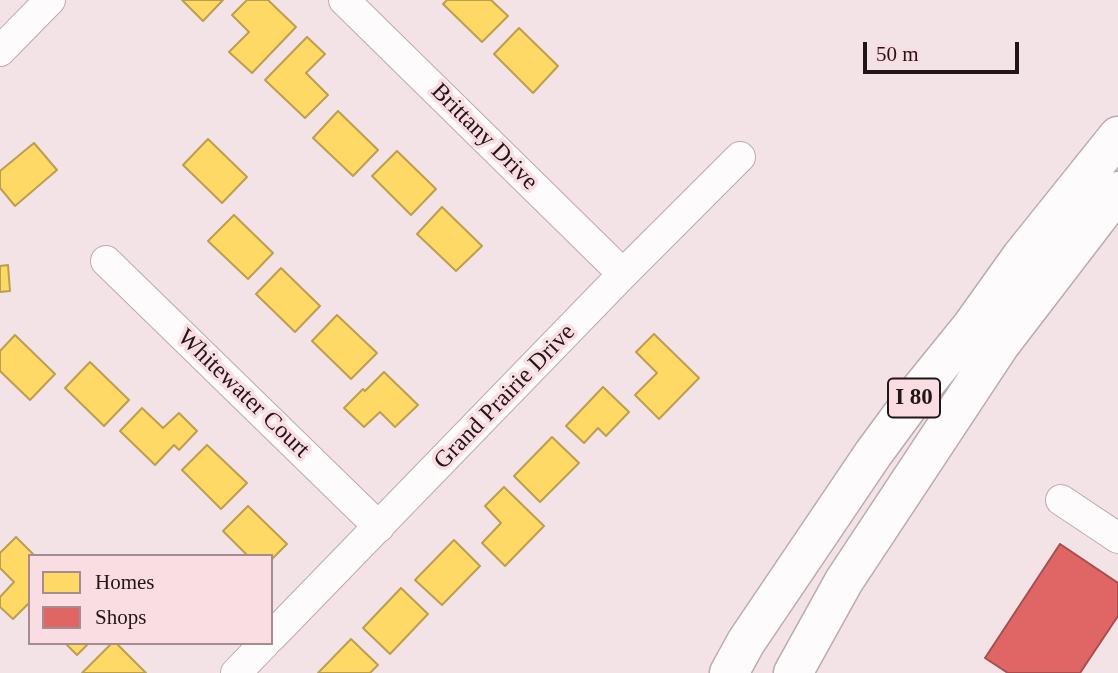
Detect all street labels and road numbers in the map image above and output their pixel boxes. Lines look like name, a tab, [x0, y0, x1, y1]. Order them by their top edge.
street label: Brittany Drive	[425, 78, 543, 196]
street label: Grand Prairie Drive	[428, 318, 582, 476]
street label: Whitewater Court	[171, 324, 315, 464]
road number: I 80	[888, 378, 940, 418]

